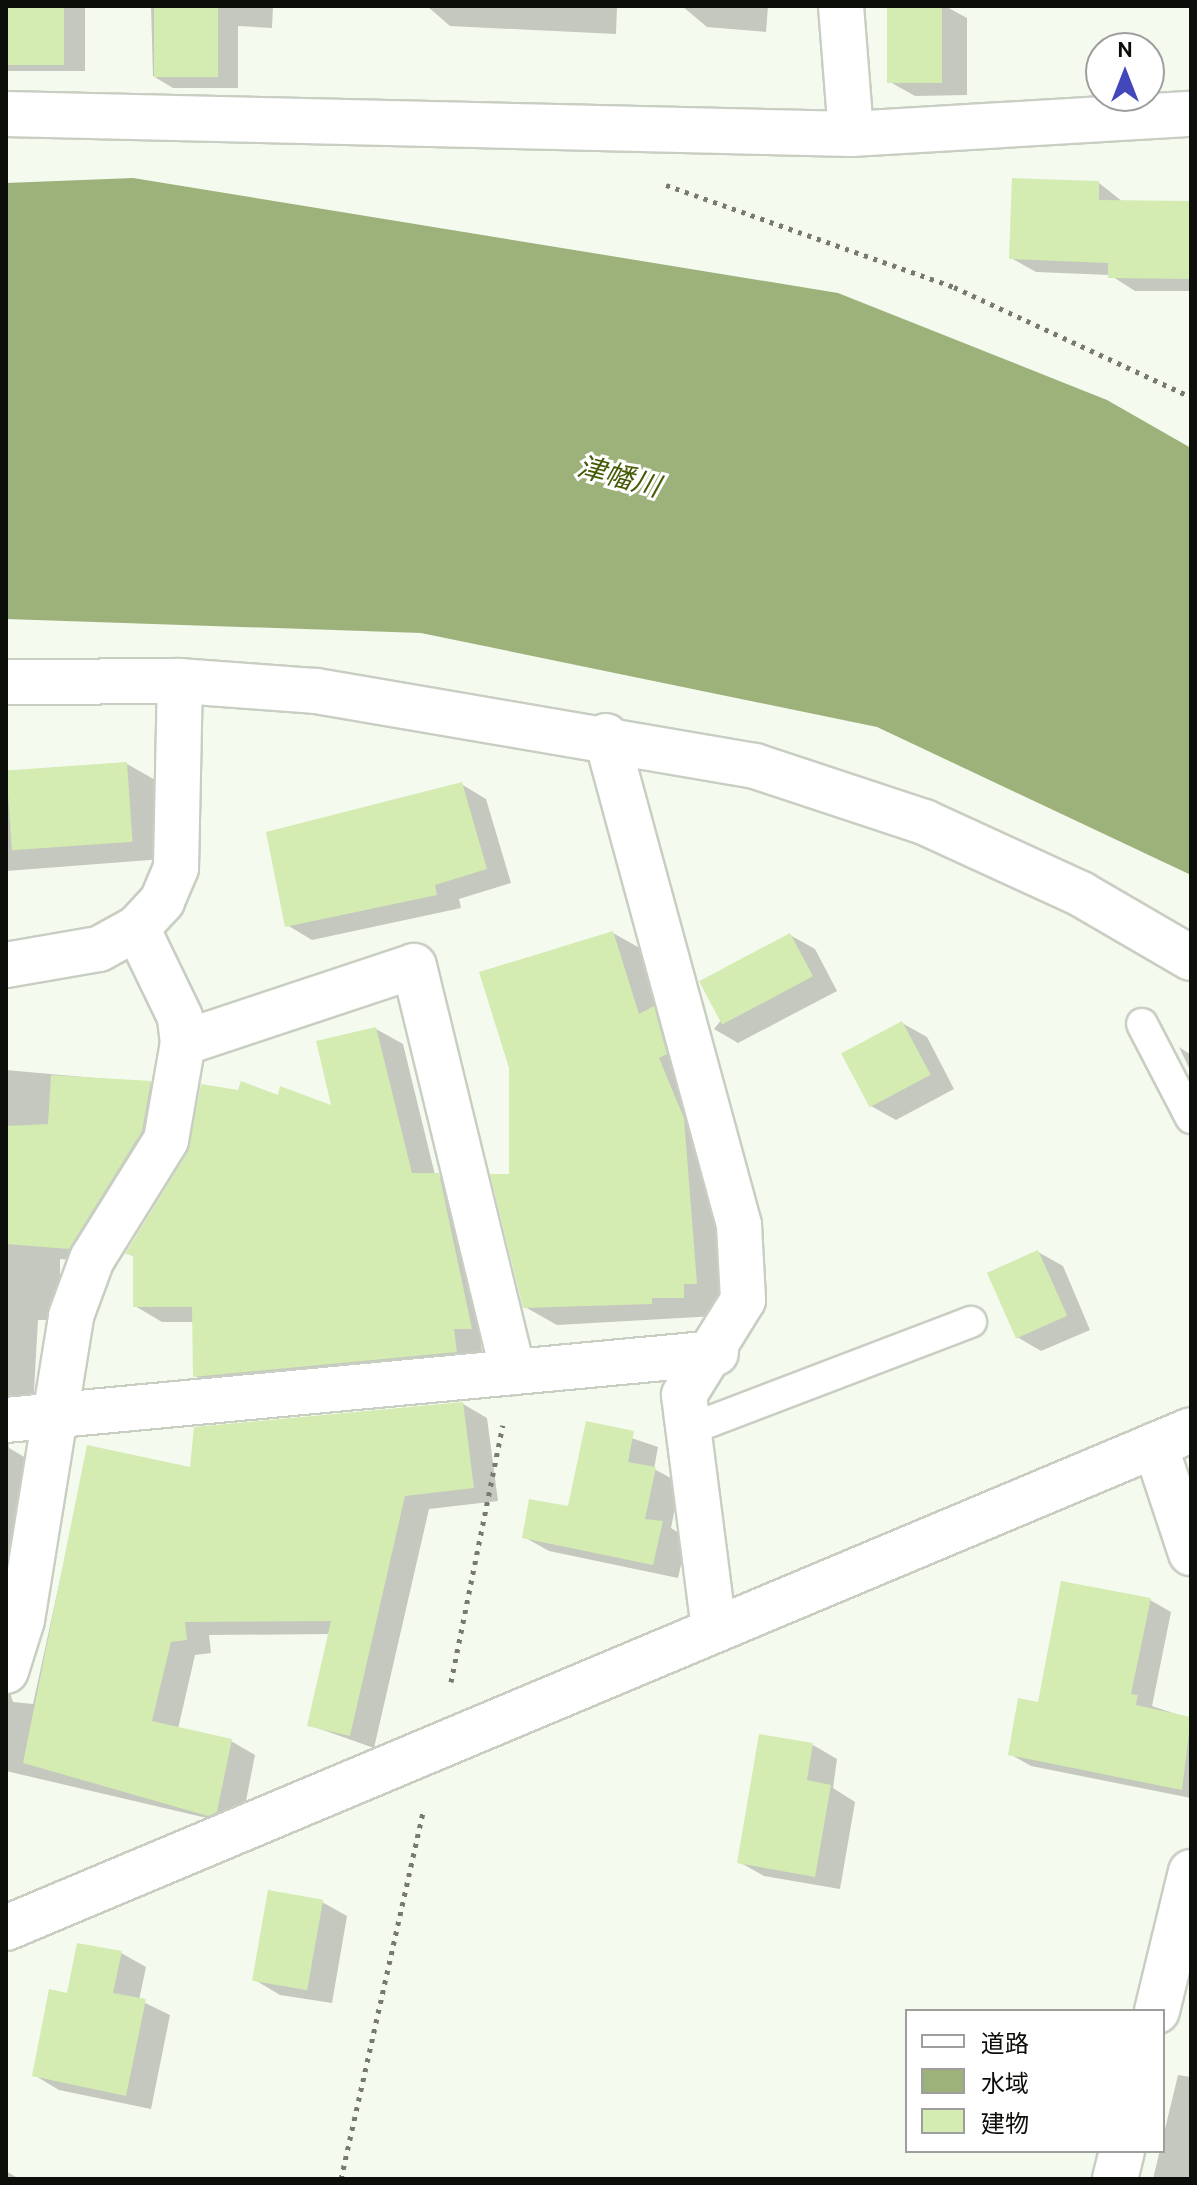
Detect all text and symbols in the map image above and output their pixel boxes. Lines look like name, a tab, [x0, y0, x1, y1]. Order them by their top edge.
north arrow	[1085, 32, 1165, 112]
text: N	[1117, 36, 1133, 63]
water label: 津幡川	[574, 449, 664, 503]
legend	[905, 2009, 1165, 2153]
text: 道路	[981, 2029, 1029, 2058]
text: 水域	[981, 2069, 1029, 2098]
text: 建物	[981, 2109, 1029, 2138]

